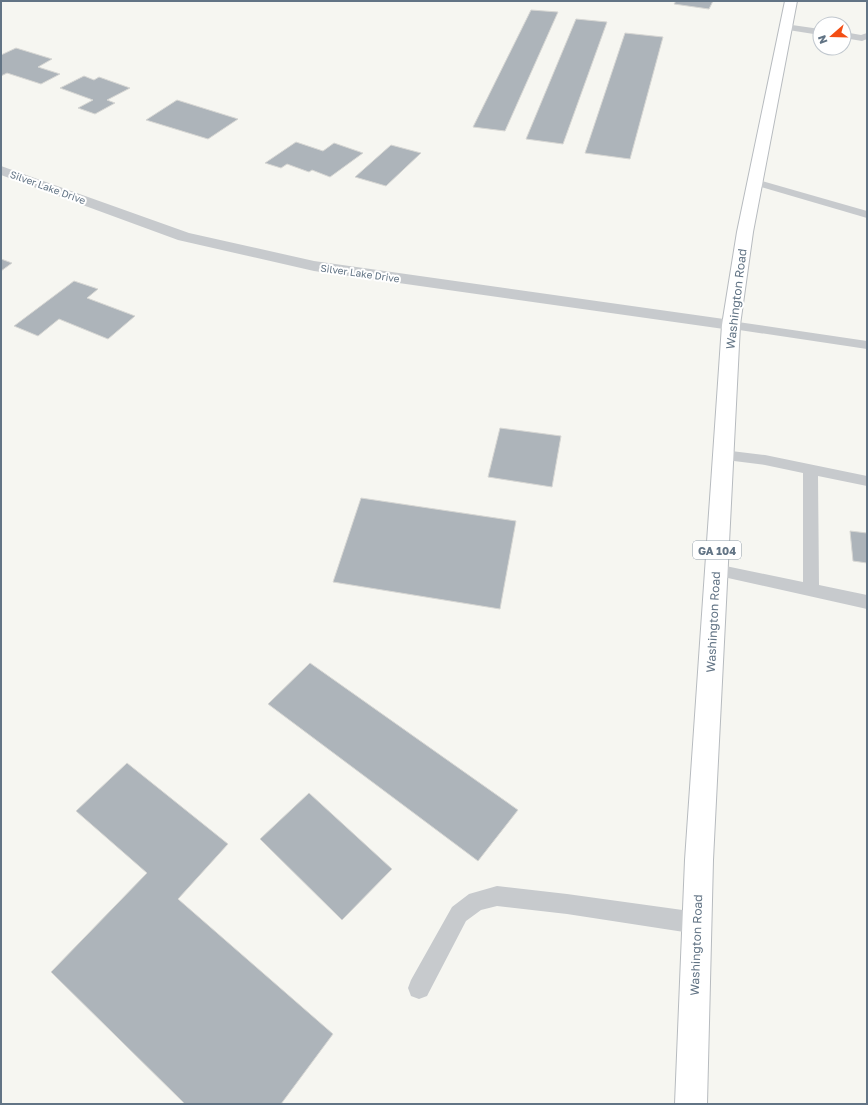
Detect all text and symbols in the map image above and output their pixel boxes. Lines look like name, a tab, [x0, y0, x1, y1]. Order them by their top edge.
north arrow	[812, 16, 852, 56]
text: N	[815, 33, 830, 46]
street label: Silver Lake Drive	[9, 168, 88, 206]
street label: Washington Road	[722, 248, 750, 350]
street label: Silver Lake Drive	[320, 262, 400, 285]
road number: GA 104	[693, 541, 741, 559]
street label: Washington Road	[703, 571, 723, 673]
street label: Washington Road	[687, 894, 705, 996]

